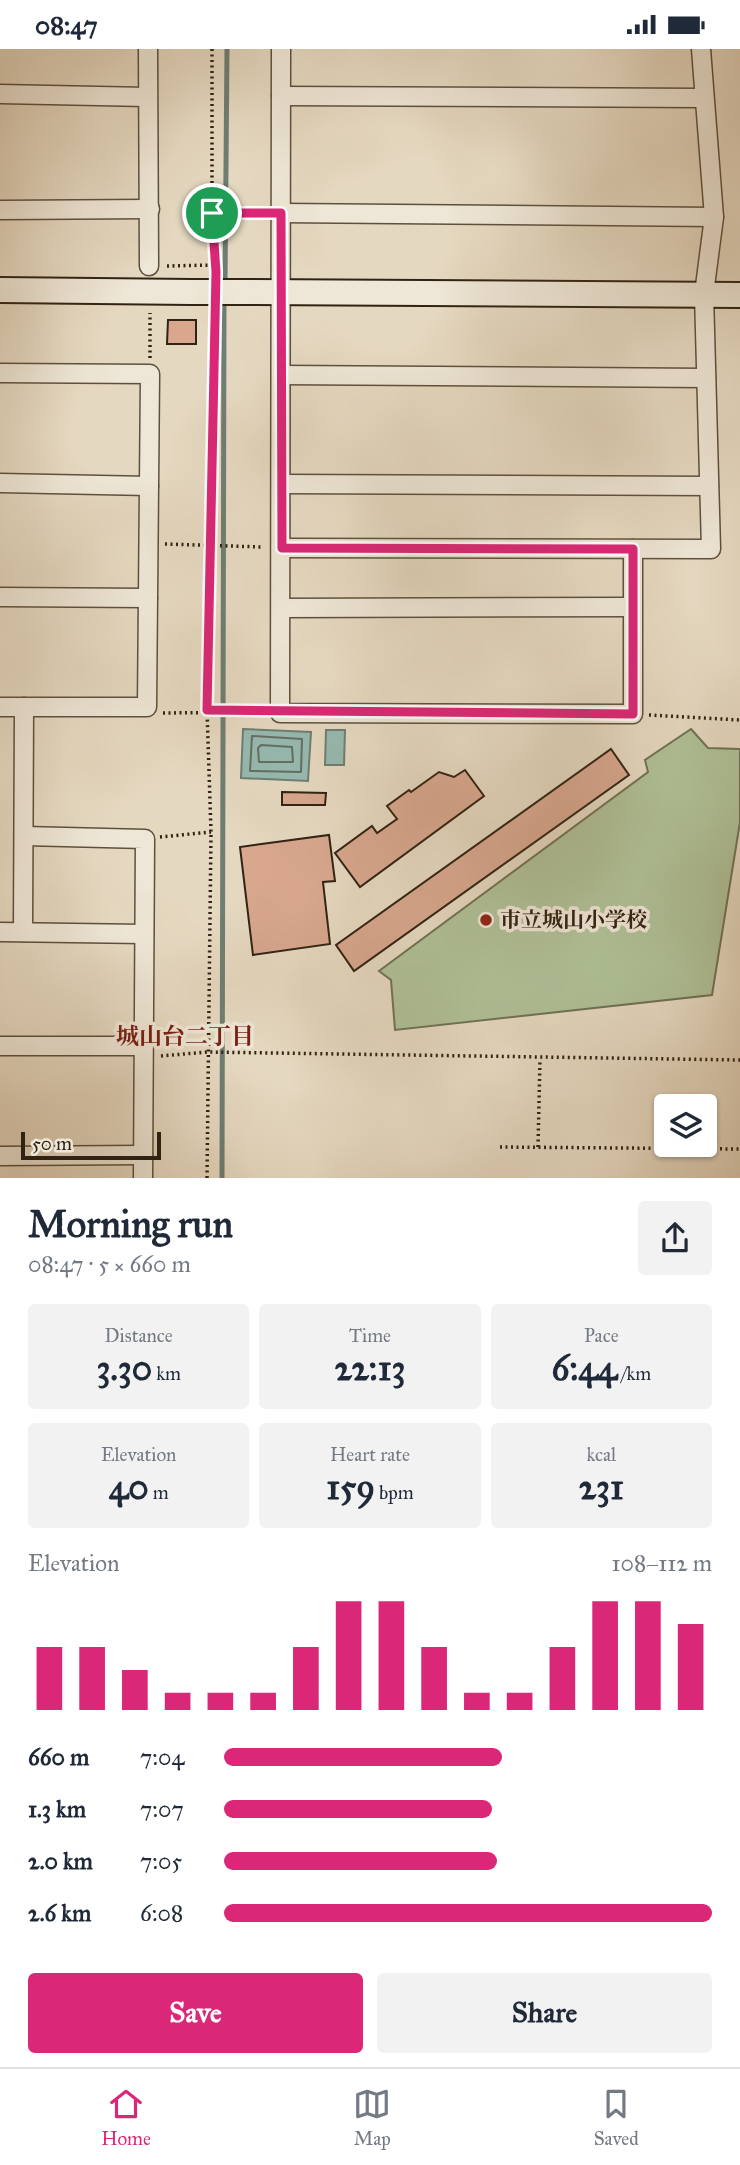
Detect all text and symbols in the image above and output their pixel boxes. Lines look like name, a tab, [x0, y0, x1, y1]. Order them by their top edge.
text: 08:47	[35, 9, 98, 41]
pin	[182, 183, 242, 243]
icon: arrive	[193, 194, 231, 232]
place label: 市立城山小学校	[500, 907, 647, 933]
marker: 市立城山小学校	[478, 912, 494, 928]
district label: 城山台二丁目	[116, 1022, 254, 1050]
map controls	[654, 1094, 717, 1157]
button: layers	[654, 1094, 717, 1157]
scale bar	[21, 1129, 161, 1161]
text: 50 m	[32, 1132, 72, 1155]
text: Morning run	[28, 1201, 233, 1247]
button: share	[638, 1201, 712, 1275]
text: 08:47 · 5 × 660 m	[28, 1250, 191, 1278]
text: Distance	[105, 1324, 173, 1347]
text: Time	[349, 1324, 391, 1347]
text: Pace	[584, 1324, 619, 1347]
text: 3.30	[96, 1347, 152, 1390]
text: 22:13	[334, 1347, 406, 1390]
text: 6:44	[551, 1347, 617, 1390]
text: km	[152, 1362, 181, 1385]
text: /km	[617, 1362, 651, 1385]
text: Elevation	[101, 1443, 176, 1466]
text: Heart rate	[330, 1443, 410, 1466]
text: kcal	[586, 1443, 616, 1466]
text: 40	[109, 1466, 149, 1509]
text: 159	[326, 1466, 375, 1509]
text: 231	[579, 1466, 624, 1509]
text: m	[149, 1481, 169, 1504]
text: bpm	[375, 1481, 414, 1504]
text: Elevation	[28, 1549, 119, 1577]
text: 108–112 m	[612, 1549, 712, 1577]
text: 660 m	[28, 1743, 89, 1771]
text: 7:04	[140, 1743, 184, 1771]
text: 1.3 km	[28, 1795, 86, 1823]
text: 7:07	[140, 1795, 184, 1823]
text: 2.0 km	[28, 1847, 93, 1875]
text: 7:05	[140, 1847, 182, 1875]
text: 2.6 km	[28, 1899, 91, 1927]
text: 6:08	[140, 1899, 183, 1927]
button: Save	[28, 1973, 363, 2053]
button: Share	[377, 1973, 712, 2053]
tab: Home	[101, 2085, 151, 2150]
tab: Map	[353, 2085, 391, 2150]
tab: Saved	[594, 2085, 639, 2150]

